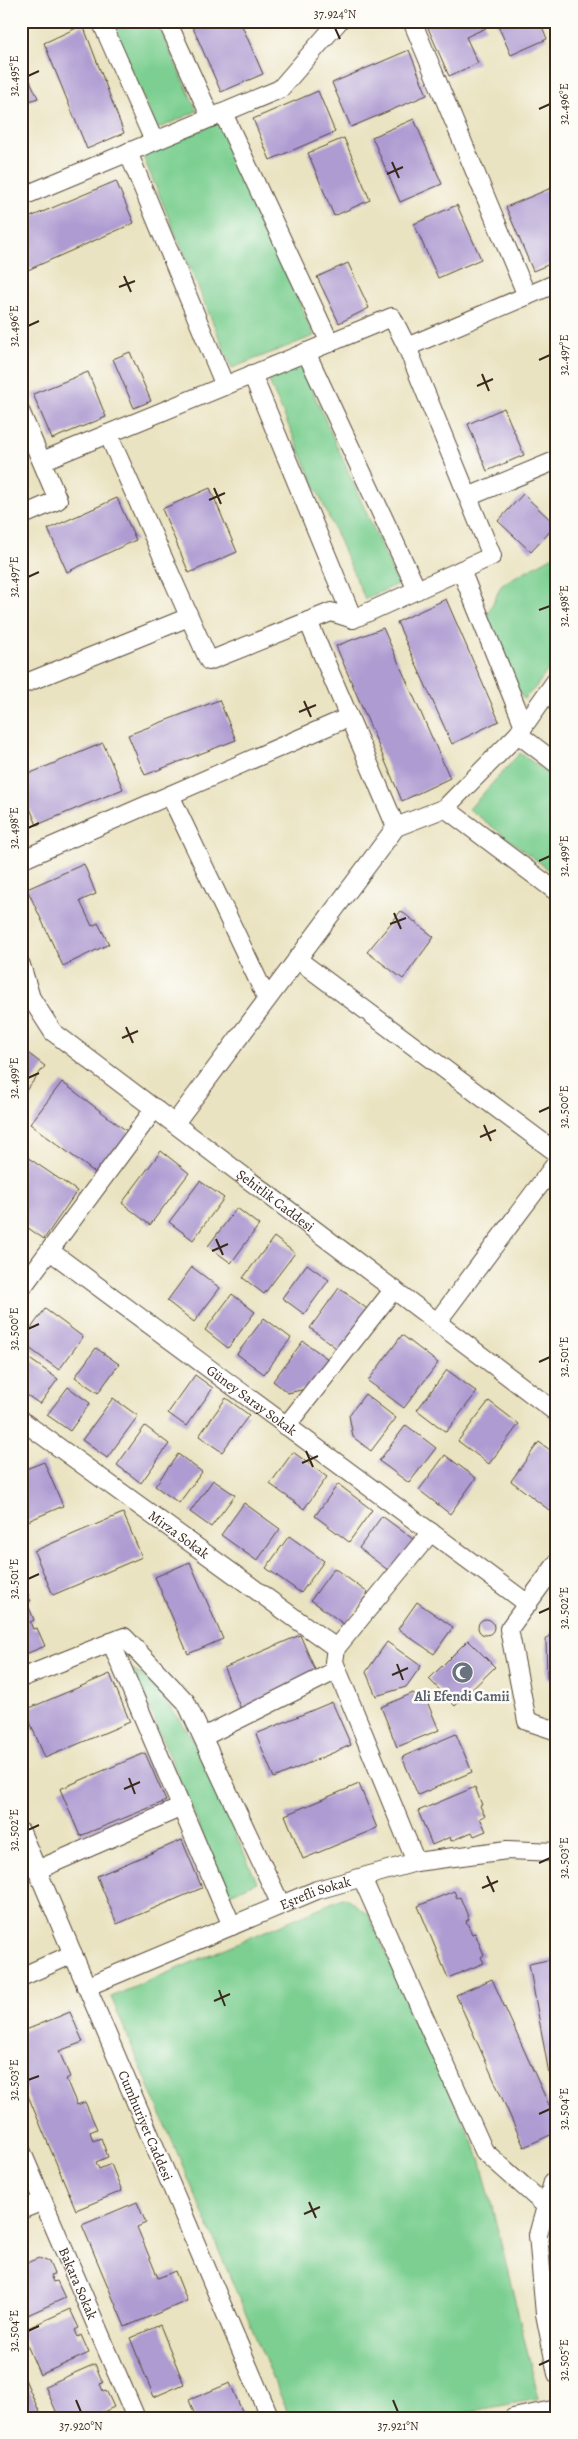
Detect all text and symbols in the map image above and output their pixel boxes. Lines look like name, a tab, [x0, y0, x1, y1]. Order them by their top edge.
text: 37.924°N	[314, 6, 357, 22]
text: 32.495°E	[6, 55, 22, 97]
text: 32.496°E	[556, 83, 572, 125]
text: 32.496°E	[6, 305, 22, 347]
text: 32.497°E	[556, 334, 572, 376]
text: 32.497°E	[6, 556, 22, 598]
text: 32.498°E	[556, 585, 572, 627]
text: 32.498°E	[6, 807, 22, 849]
text: 32.499°E	[556, 835, 572, 877]
text: 32.499°E	[6, 1057, 22, 1099]
text: 32.500°E	[556, 1085, 572, 1129]
street label: Şehitlik Caddesi	[233, 1165, 318, 1236]
text: 32.500°E	[6, 1307, 22, 1351]
text: 32.501°E	[556, 1337, 572, 1377]
street label: Güney Saray Sokak	[203, 1360, 301, 1440]
street label: Mirza Sokak	[145, 1506, 213, 1563]
text: 32.501°E	[6, 1559, 22, 1599]
text: 32.502°E	[556, 1587, 572, 1629]
mosque icon: Ali Efendi Camii	[450, 1661, 474, 1685]
place label: Ali Efendi Camii	[413, 1687, 510, 1706]
text: 32.502°E	[6, 1809, 22, 1851]
text: 32.503°E	[556, 1837, 572, 1879]
street label: Eşrefli Sokak	[277, 1871, 353, 1914]
text: 32.503°E	[6, 2059, 22, 2101]
street label: Cumhuriyet Caddesi	[114, 2067, 178, 2184]
text: 32.504°E	[556, 2088, 572, 2130]
street label: Bakara Sokak	[54, 2244, 102, 2322]
text: 32.504°E	[6, 2310, 22, 2352]
text: 32.505°E	[556, 2339, 572, 2381]
text: 37.920°N	[59, 2418, 103, 2434]
text: 37.921°N	[377, 2418, 419, 2434]

